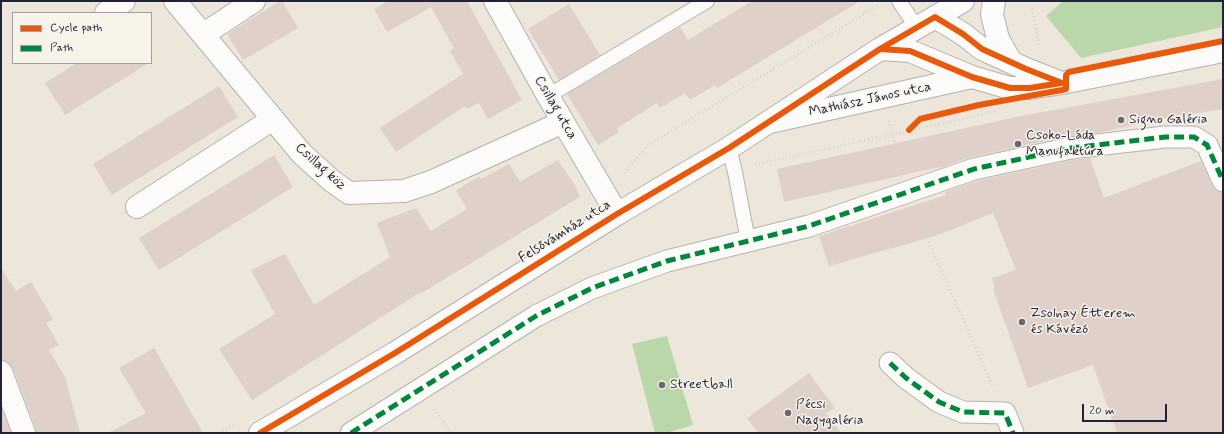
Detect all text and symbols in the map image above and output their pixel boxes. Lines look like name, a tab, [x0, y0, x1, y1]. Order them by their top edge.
legend	[12, 12, 152, 64]
text: Cycle path	[50, 20, 102, 36]
text: Path	[50, 40, 73, 56]
street label: Csillag utca	[530, 73, 580, 143]
street label: Mathiász János utca	[807, 79, 933, 121]
place label: Signo Galéria	[1129, 112, 1208, 128]
marker: Signo Galéria	[1116, 115, 1126, 125]
place label: Csoko-Láda Manufaktúra	[1026, 128, 1104, 160]
marker: Csoko-Láda Manufaktúra	[1013, 139, 1023, 149]
street label: Csillag köz	[291, 140, 349, 194]
street label: Felsővámház utca	[516, 197, 614, 267]
place label: Zsolnay Étterem és Kávézó	[1030, 306, 1136, 338]
marker: Zsolnay Étterem és Kávézó	[1017, 317, 1027, 327]
place label: Streetball	[670, 377, 733, 393]
marker: Streetball	[657, 380, 667, 390]
scale bar	[1084, 396, 1169, 422]
place label: Pécsi Nagygaléria	[796, 397, 864, 430]
text: 20 m	[1089, 403, 1115, 419]
marker: Pécsi Nagygaléria	[783, 408, 793, 418]

